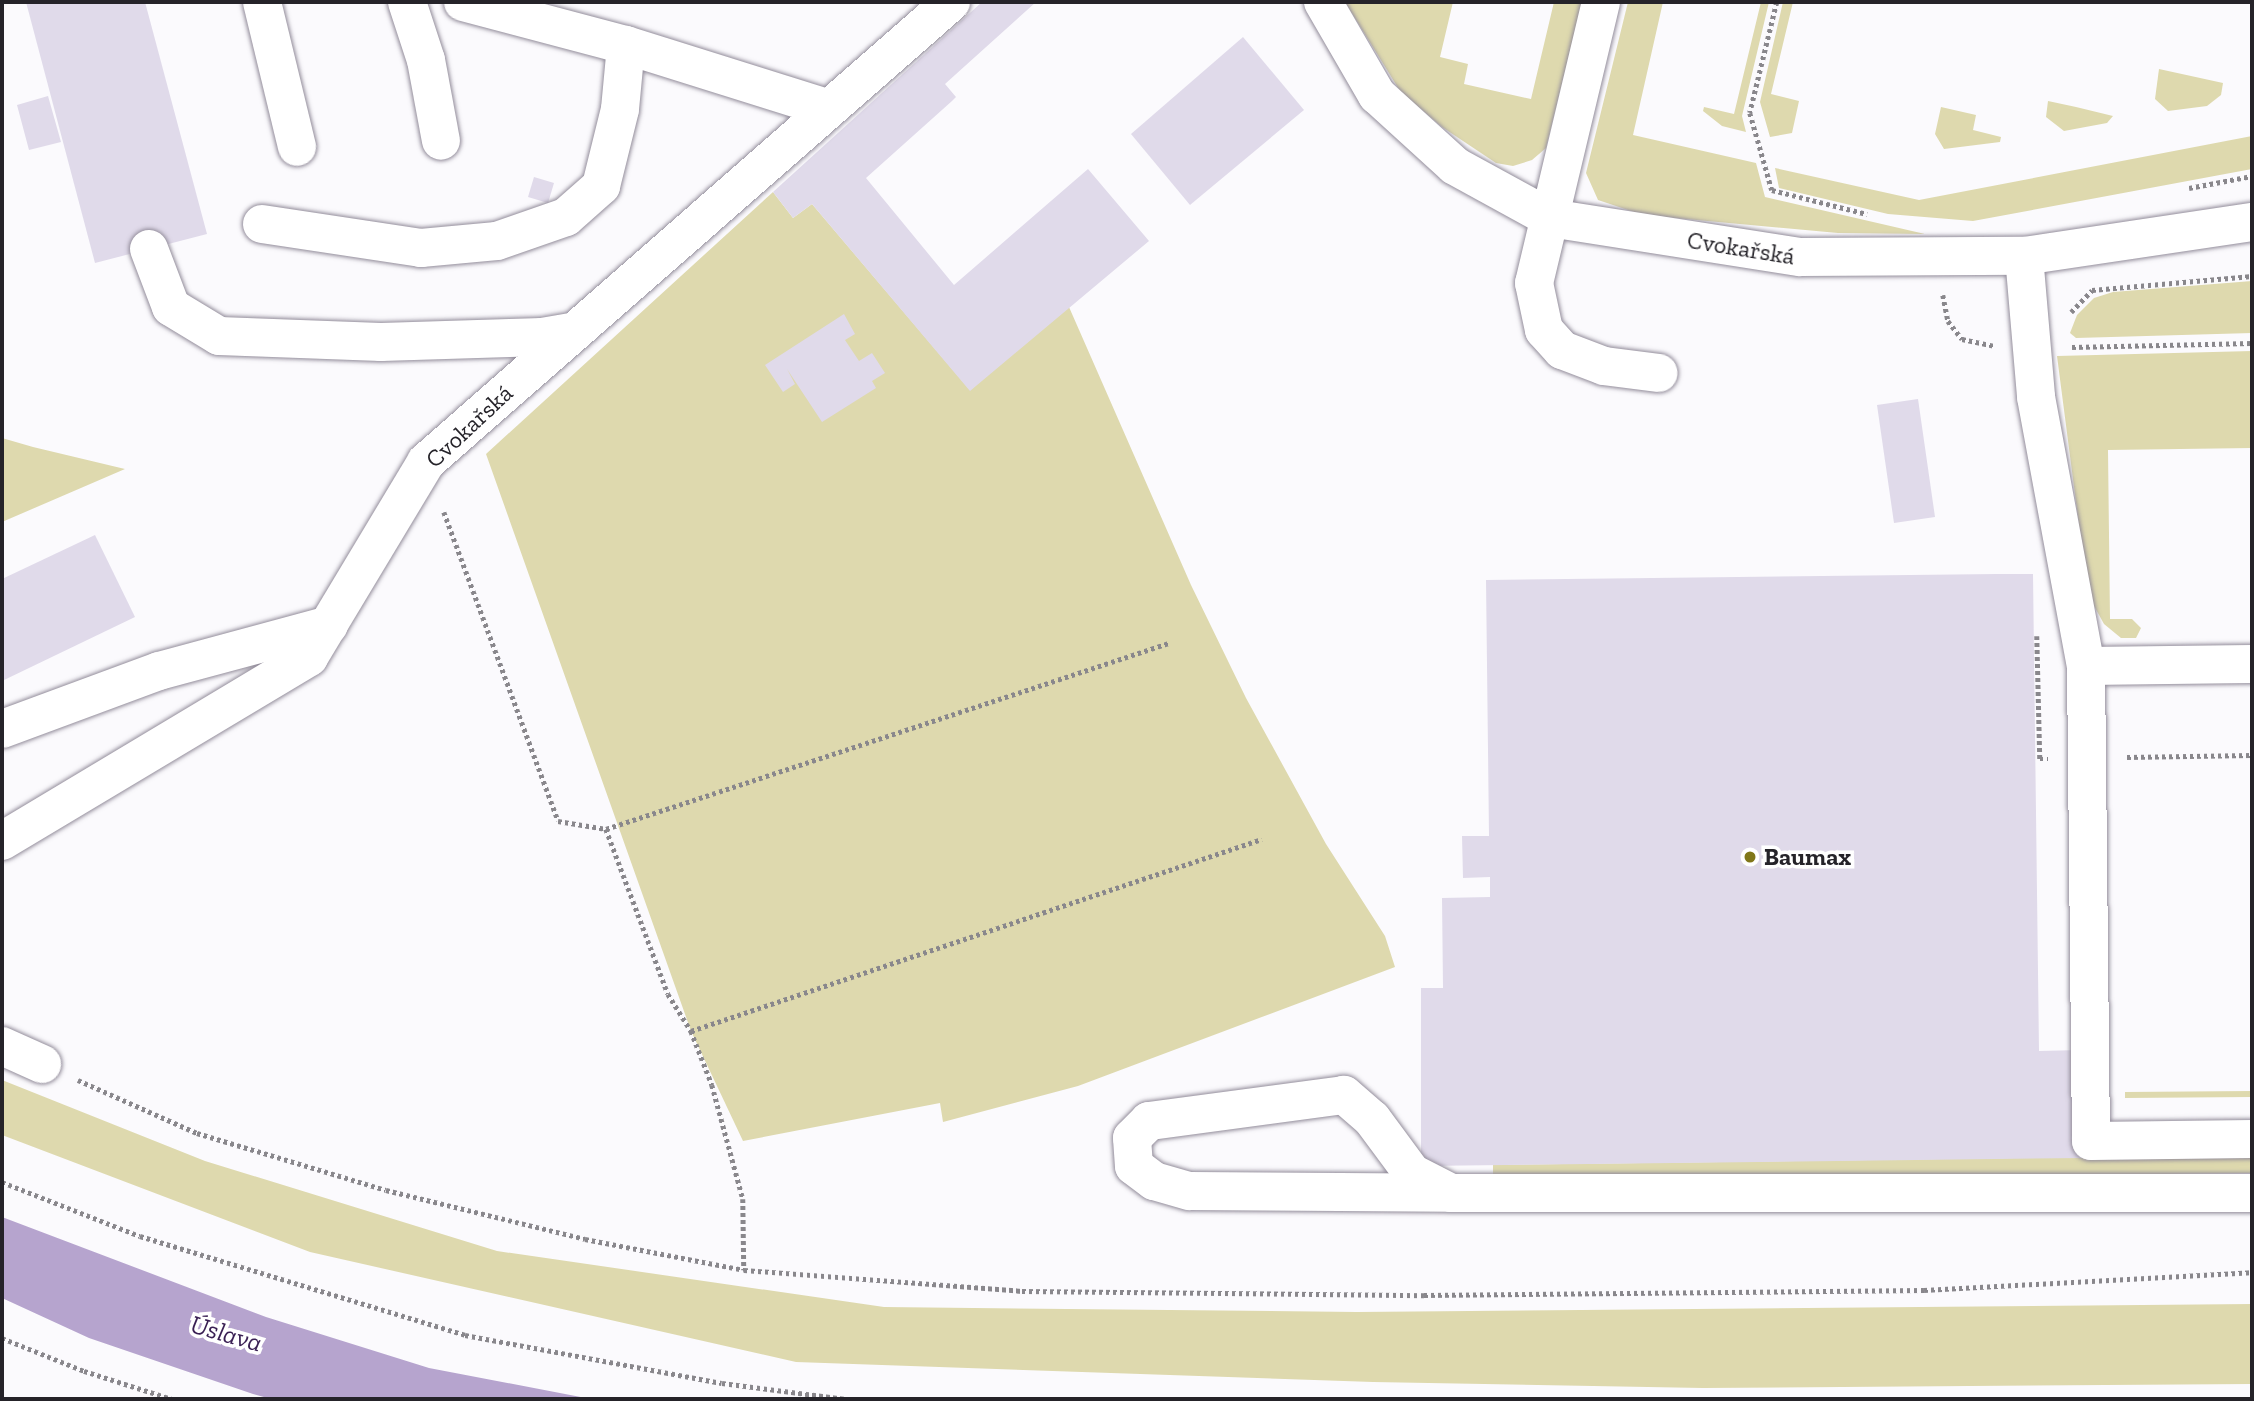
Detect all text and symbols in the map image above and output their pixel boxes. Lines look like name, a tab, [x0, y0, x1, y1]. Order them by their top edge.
street label: Cvokařská	[1685, 225, 1797, 271]
street label: Cvokařská	[420, 379, 518, 473]
place label: Baumax	[1764, 843, 1851, 871]
marker: Baumax	[1742, 849, 1758, 865]
water label: Úslava	[187, 1309, 265, 1359]

